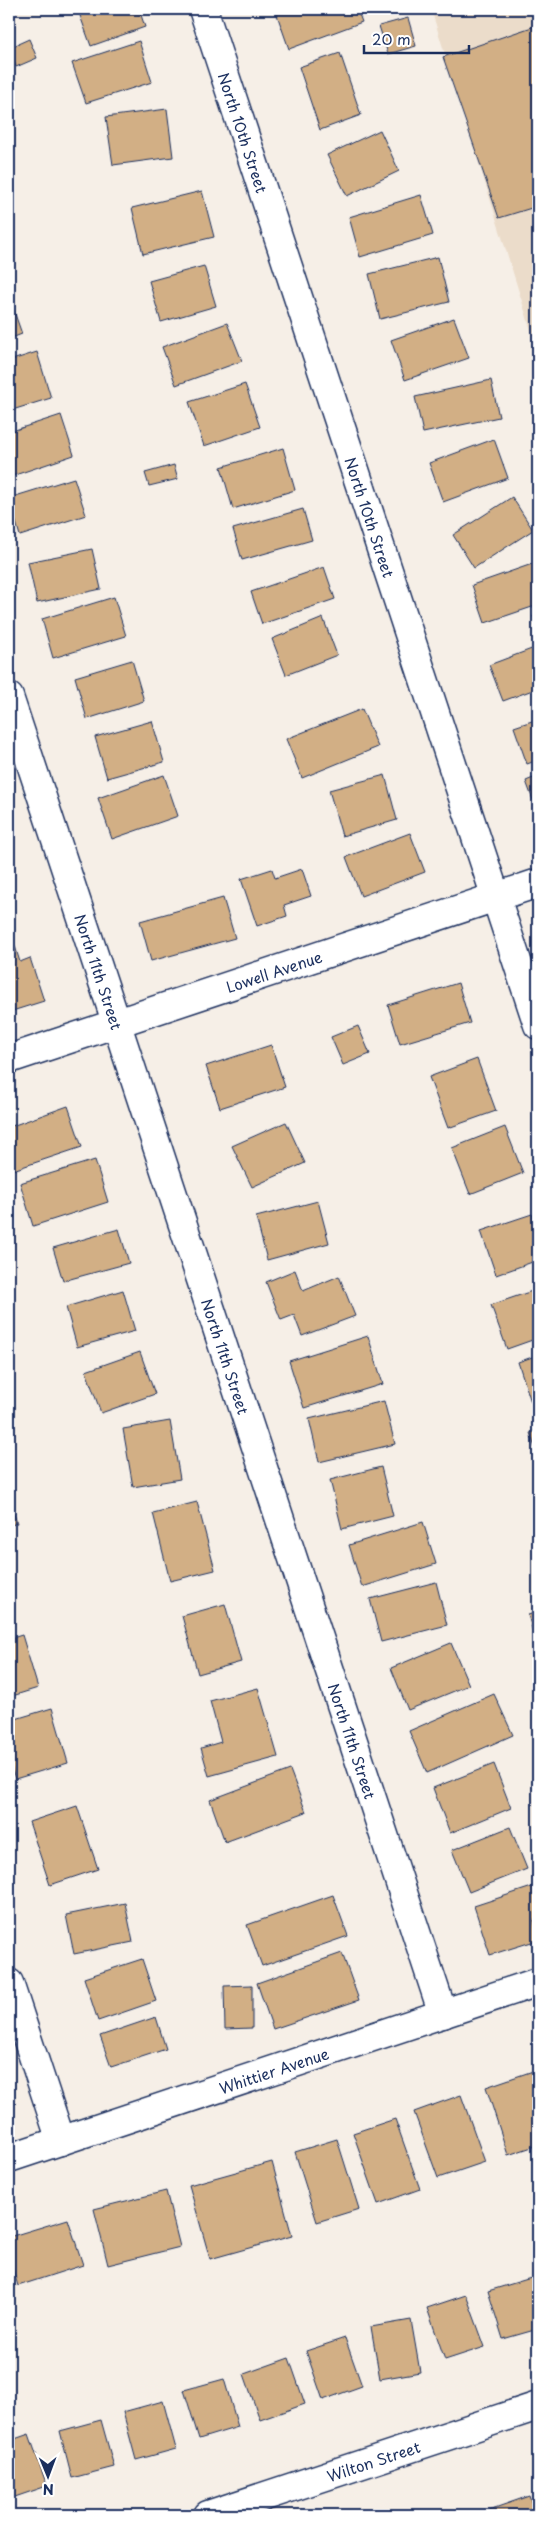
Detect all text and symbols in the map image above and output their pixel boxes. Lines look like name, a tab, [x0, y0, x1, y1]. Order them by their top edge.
scale bar	[364, 22, 470, 54]
text: 20 m	[372, 27, 411, 50]
street label: North 10th Street	[213, 69, 274, 196]
street label: North 10th Street	[340, 454, 401, 580]
street label: North 11th Street	[70, 911, 129, 1032]
street label: Lowell Avenue	[223, 944, 325, 998]
street label: North 11th Street	[196, 1295, 256, 1417]
street label: North 11th Street	[323, 1680, 383, 1802]
street label: Whittier Avenue	[216, 2041, 332, 2099]
street label: Wilton Street	[323, 2434, 423, 2487]
north arrow	[22, 2452, 72, 2502]
text: N	[43, 2479, 54, 2500]

